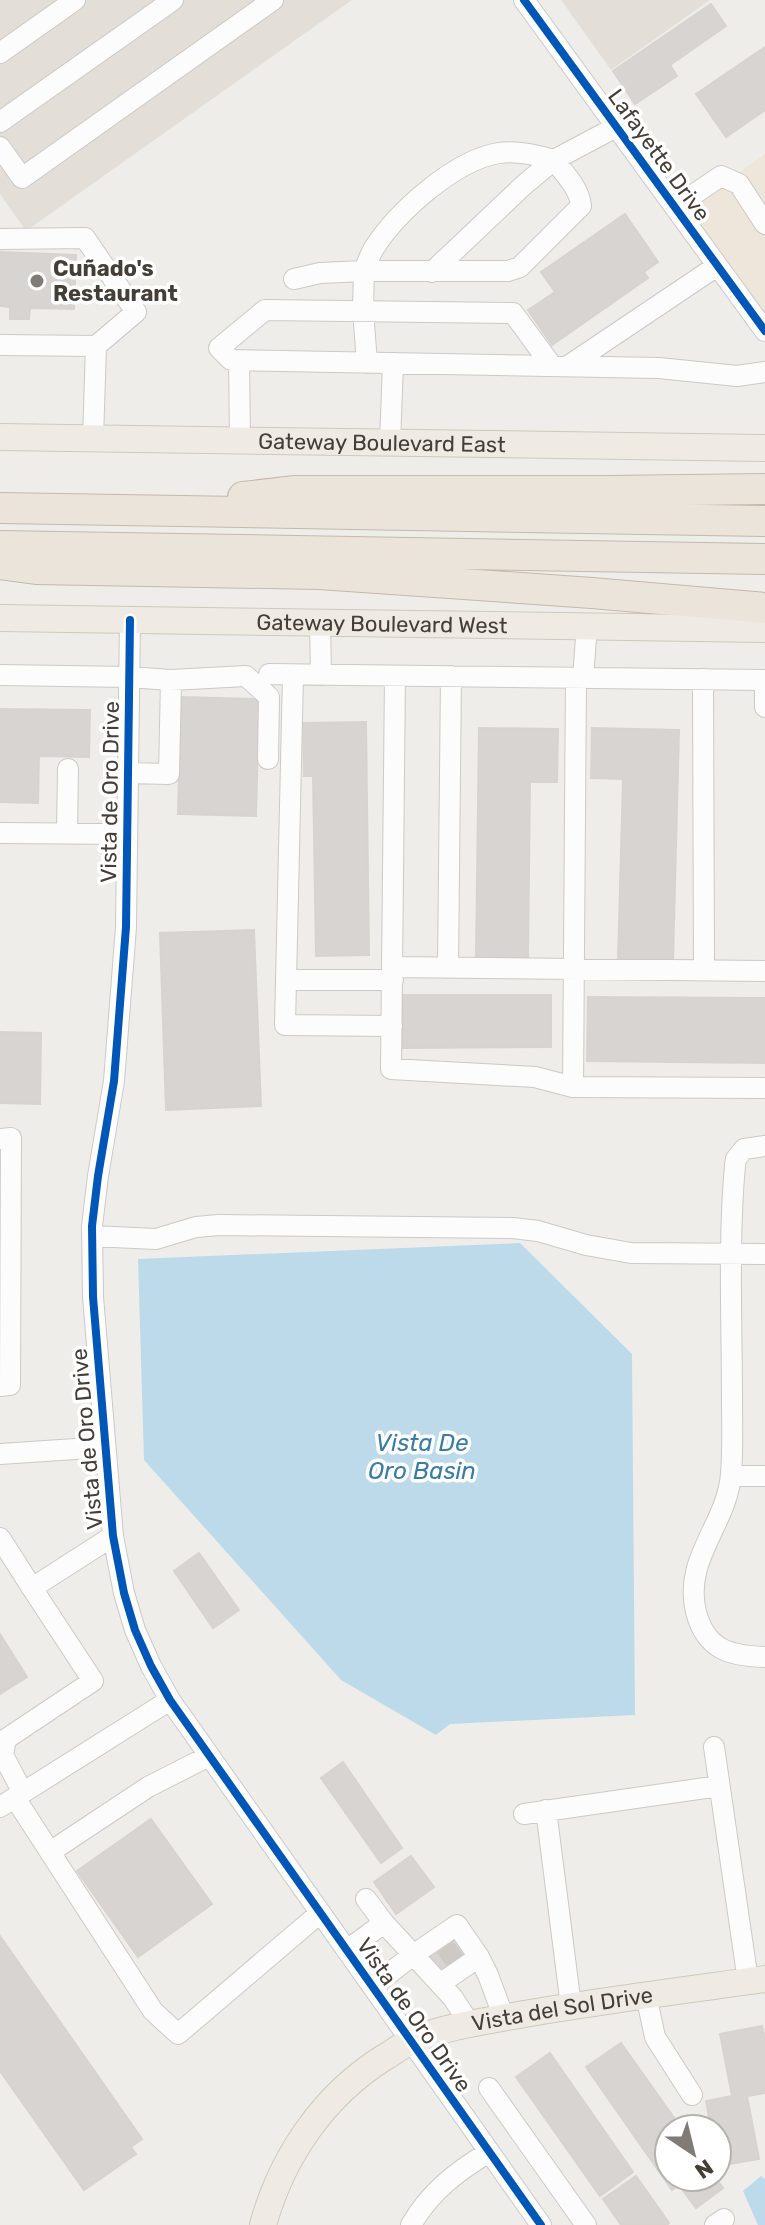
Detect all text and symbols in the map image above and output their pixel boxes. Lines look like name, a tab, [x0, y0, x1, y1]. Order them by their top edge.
street label: Lafayette Drive	[602, 84, 716, 226]
place label: Cuñado's Restaurant	[53, 255, 178, 307]
marker: Cuñado's Restaurant	[28, 272, 46, 290]
street label: Gateway Boulevard East	[258, 427, 506, 458]
street label: Gateway Boulevard West	[256, 608, 508, 639]
street label: Vista de Oro Drive	[95, 701, 125, 883]
street label: Vista de Oro Drive	[66, 1347, 108, 1531]
water label: Vista De Oro Basin	[368, 1429, 476, 1485]
street label: Vista de Oro Drive	[351, 1933, 477, 2097]
street label: Vista del Sol Drive	[469, 1981, 655, 2037]
north arrow	[653, 2113, 733, 2193]
text: N	[690, 2153, 718, 2185]

